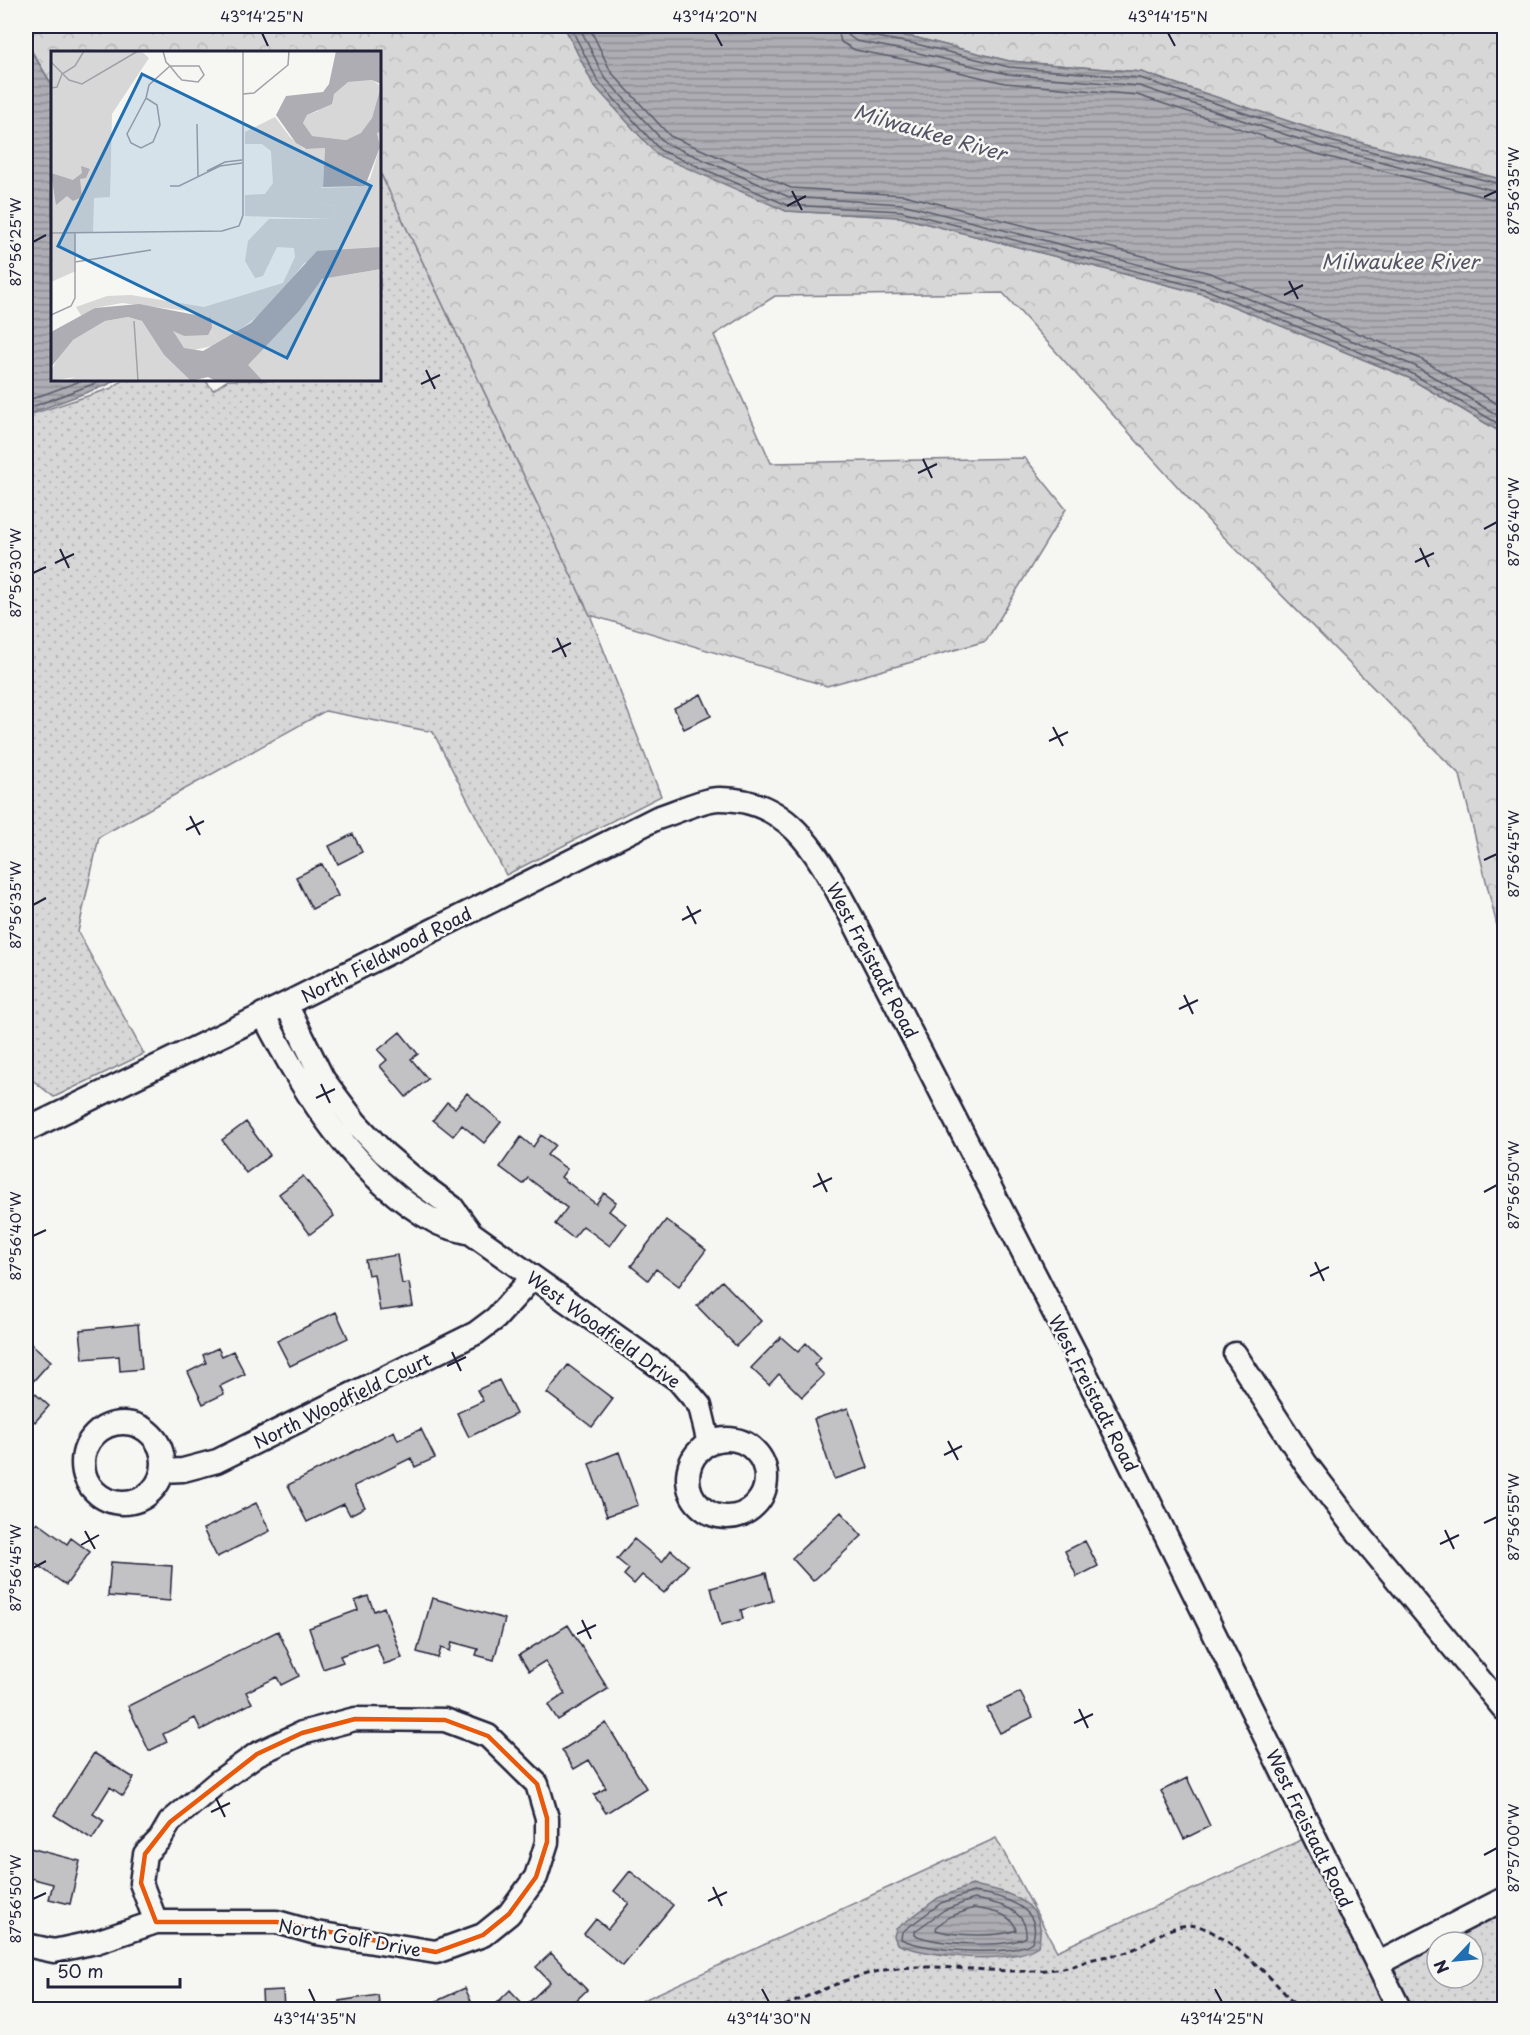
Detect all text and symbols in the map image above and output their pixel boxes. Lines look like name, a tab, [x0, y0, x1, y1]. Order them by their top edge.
text: 43°14'25"N	[220, 4, 304, 27]
text: 43°14'20"N	[673, 4, 757, 27]
text: 43°14'15"N	[1128, 4, 1208, 27]
inset map	[51, 51, 381, 381]
water label: Milwaukee River	[850, 96, 1013, 169]
text: 87°56'35"W	[1501, 146, 1524, 235]
text: 87°56'25"W	[3, 197, 26, 286]
water label: Milwaukee River	[1321, 246, 1482, 276]
text: 87°56'40"W	[1501, 477, 1524, 567]
text: 87°56'30"W	[3, 528, 26, 618]
text: 87°56'45"W	[1501, 810, 1524, 898]
text: 87°56'35"W	[3, 860, 26, 949]
street label: West Freistadt Road	[820, 877, 926, 1043]
street label: North Fieldwood Road	[296, 899, 476, 1009]
text: 87°56'50"W	[1501, 1140, 1524, 1229]
text: 87°56'40"W	[3, 1191, 26, 1281]
street label: West Woodfield Drive	[521, 1264, 687, 1394]
street label: West Freistadt Road	[1043, 1310, 1145, 1476]
street label: North Woodfield Court	[249, 1345, 435, 1455]
text: 87°56'55"W	[1501, 1472, 1524, 1561]
text: 87°56'45"W	[3, 1524, 26, 1612]
street label: West Freistadt Road	[1260, 1744, 1360, 1912]
text: 87°57'00"W	[1501, 1803, 1524, 1892]
text: 87°56'50"W	[3, 1854, 26, 1943]
street label: North Golf Drive	[277, 1911, 424, 1963]
north arrow	[1425, 1930, 1485, 1990]
scale bar	[48, 1951, 180, 1989]
text: N	[1427, 1956, 1454, 1978]
text: 50 m	[57, 1957, 104, 1984]
text: 43°14'35"N	[274, 2006, 356, 2029]
text: 43°14'30"N	[727, 2006, 811, 2029]
text: 43°14'25"N	[1180, 2006, 1264, 2029]

